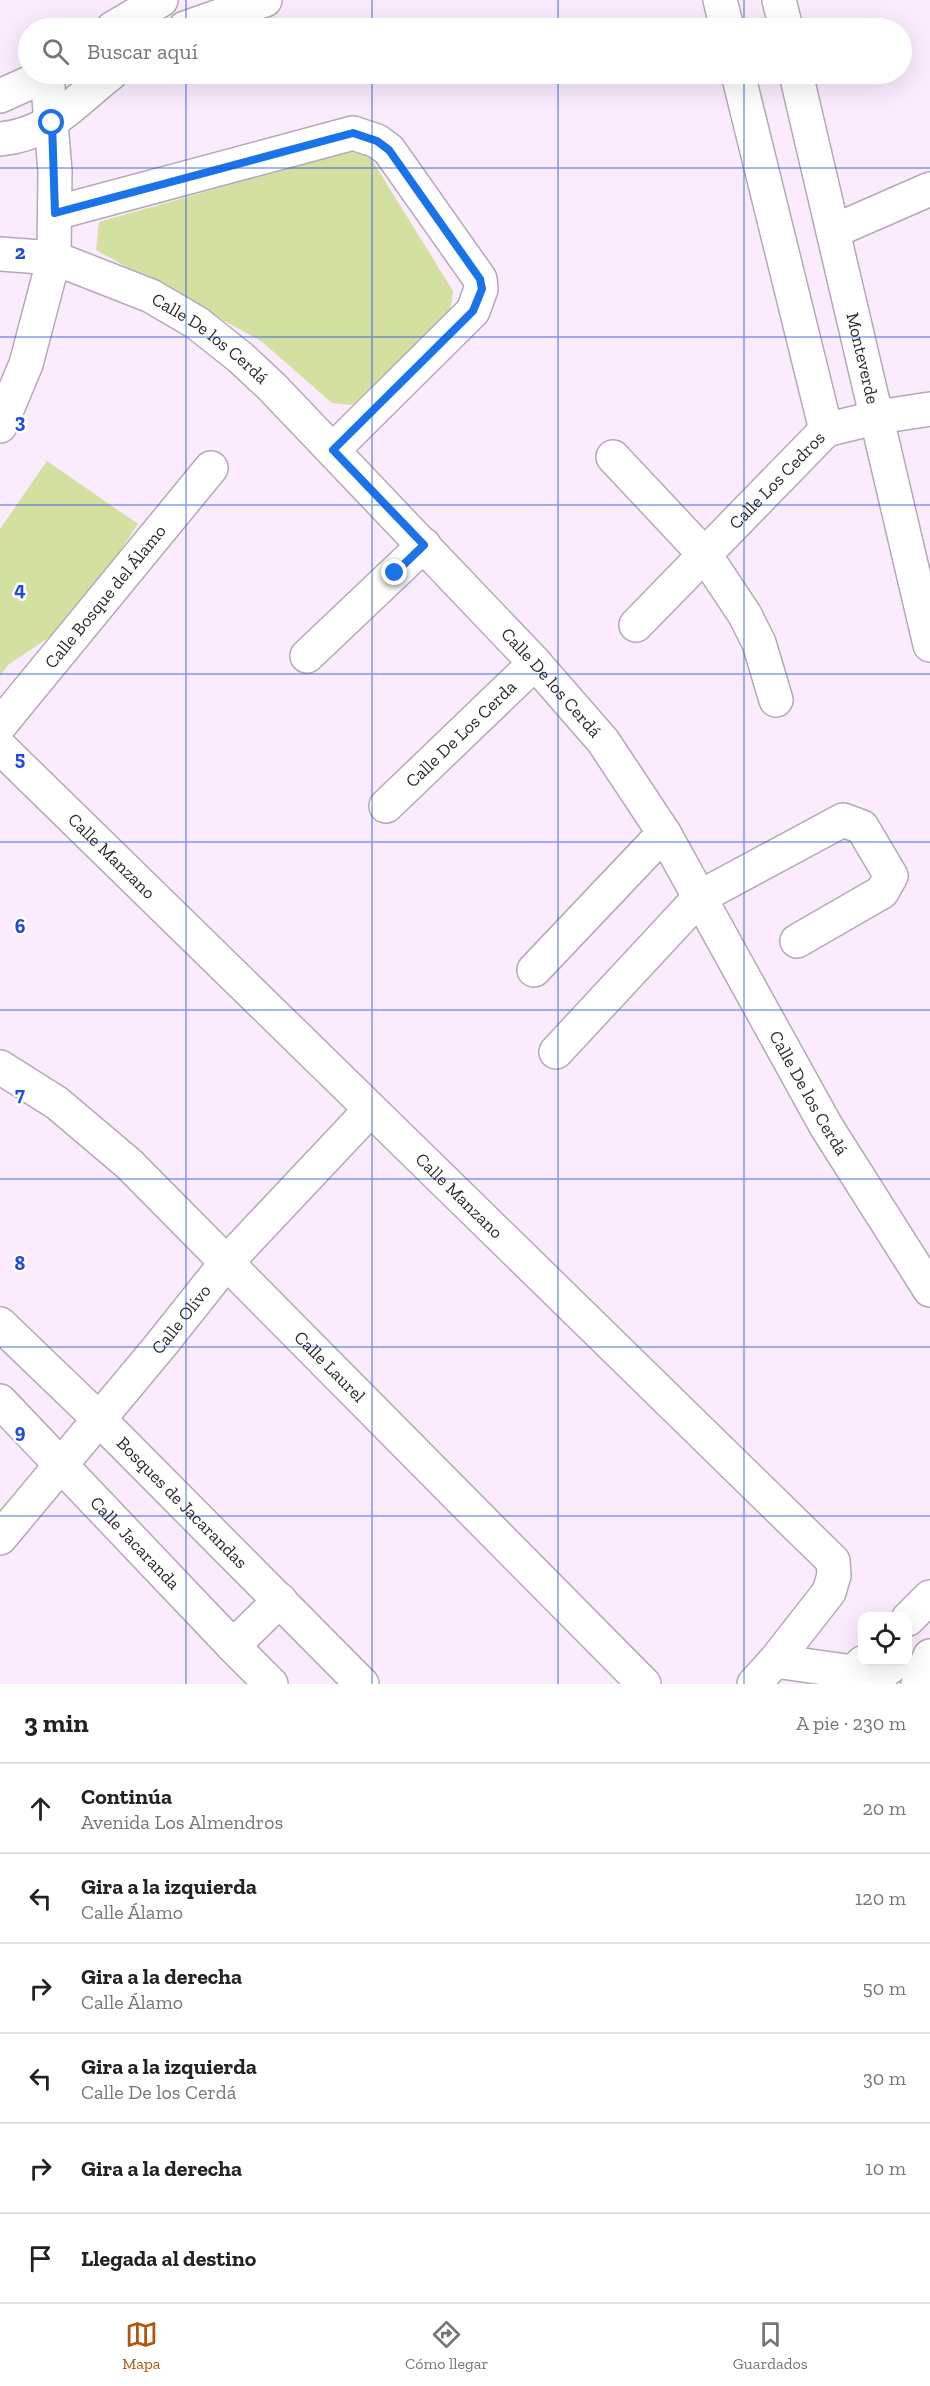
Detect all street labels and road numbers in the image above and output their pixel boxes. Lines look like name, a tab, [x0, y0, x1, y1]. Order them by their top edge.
street label: Calle De los Cerdá	[148, 288, 273, 389]
street label: Monteverde	[841, 310, 884, 406]
street label: Calle Los Cedros	[724, 427, 830, 534]
street label: Calle Bosque del Álamo	[40, 520, 171, 673]
street label: Calle De los Cerdá	[496, 623, 606, 742]
street label: Calle De Los Cerda	[401, 676, 521, 792]
street label: Calle Manzano	[63, 808, 160, 904]
street label: Calle De los Cerdá	[764, 1027, 853, 1160]
street label: Calle Manzano	[411, 1148, 508, 1243]
street label: Calle Olivo	[147, 1280, 216, 1359]
street label: Calle Laurel	[290, 1326, 370, 1407]
street label: Bosques de Jacarandas	[112, 1432, 252, 1573]
street label: Calle Jacaranda	[85, 1492, 185, 1595]

